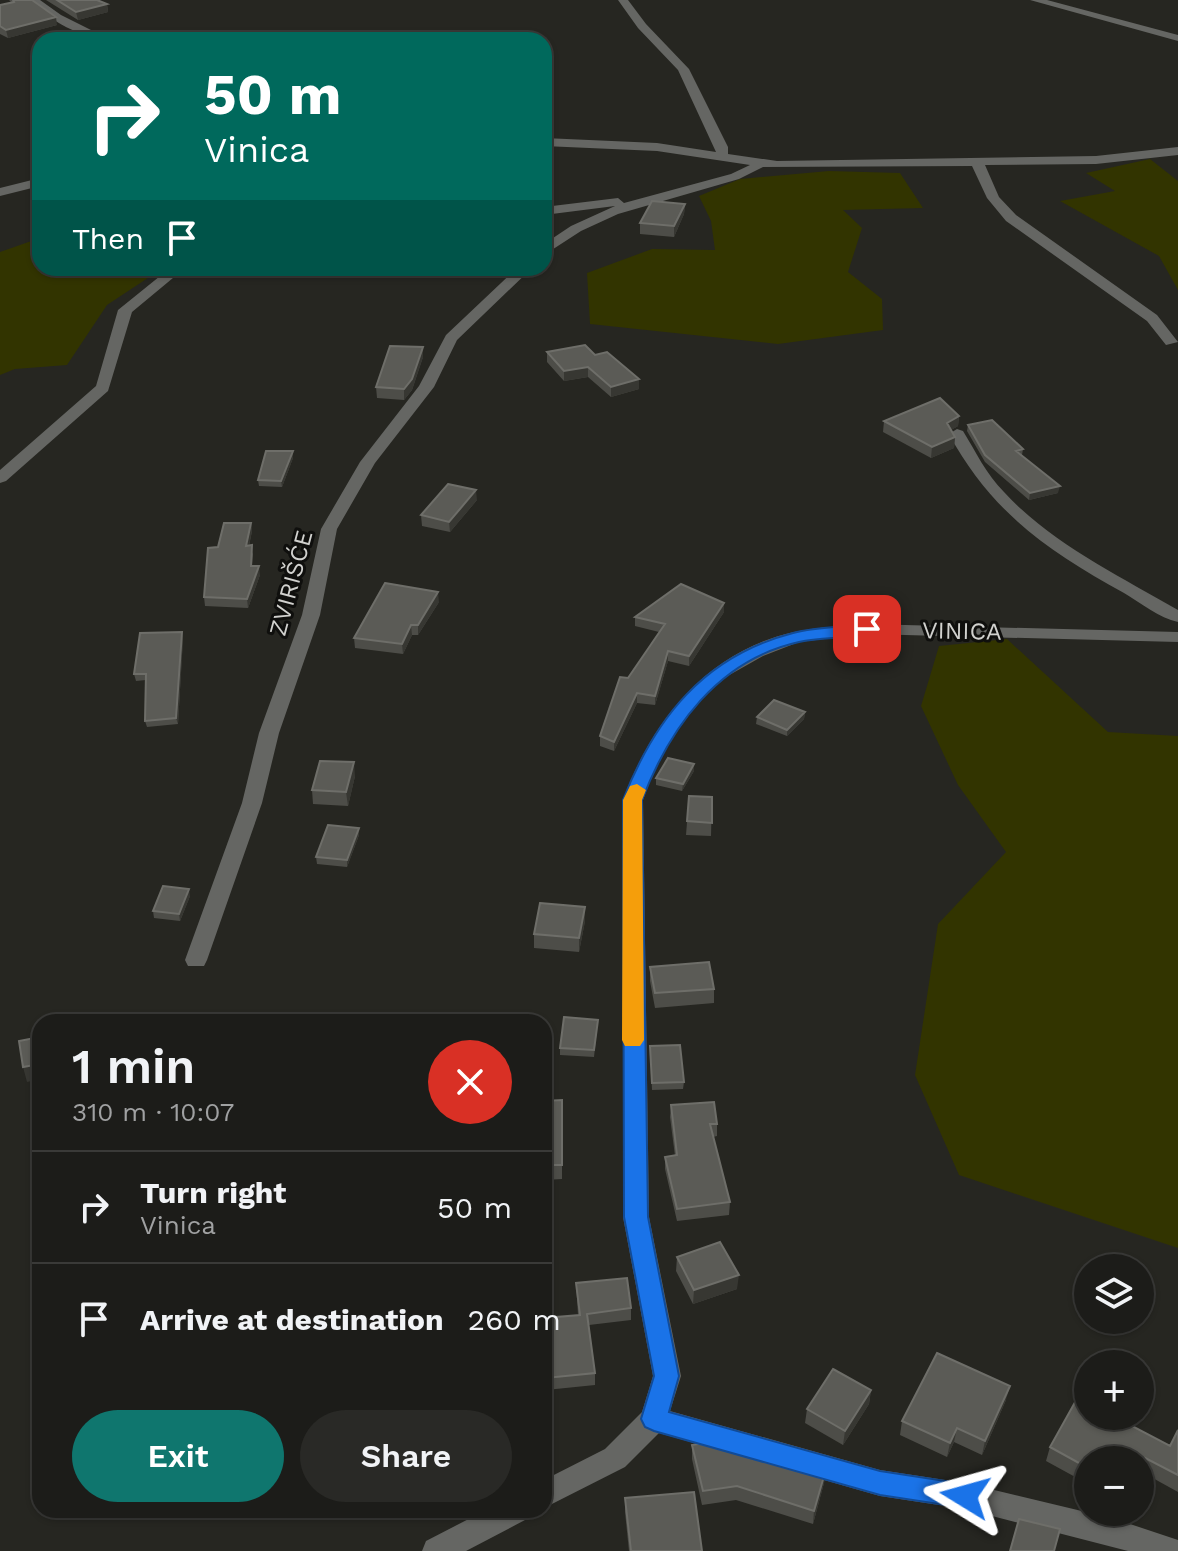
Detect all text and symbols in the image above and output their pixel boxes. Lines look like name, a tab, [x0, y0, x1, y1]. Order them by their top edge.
text: 50 m	[204, 62, 341, 128]
icon: right	[72, 64, 176, 168]
text: Vinica	[204, 129, 309, 171]
icon: arrive	[160, 216, 204, 260]
text: Then	[72, 221, 144, 256]
street label: ZVIRIŠĆE	[264, 527, 318, 639]
pin	[833, 595, 901, 663]
icon: arrive	[845, 607, 889, 651]
street label: VINICA	[922, 616, 1002, 646]
text: 1 min	[72, 1038, 195, 1095]
button: close	[428, 1040, 512, 1124]
text: 310 m · 10:07	[72, 1097, 234, 1127]
text: Turn right	[140, 1175, 286, 1210]
icon: right	[72, 1185, 116, 1229]
text: 50 m	[437, 1190, 512, 1225]
text: Vinica	[140, 1210, 216, 1240]
map controls	[1074, 1254, 1154, 1526]
button: layers	[1074, 1254, 1154, 1334]
icon: arrive	[72, 1297, 116, 1341]
text: Arrive at destination	[140, 1302, 444, 1337]
text: 260 m	[468, 1302, 561, 1337]
button: +	[1074, 1350, 1154, 1430]
button: Exit	[72, 1410, 284, 1502]
button: Share	[300, 1410, 512, 1502]
button: −	[1074, 1446, 1154, 1526]
position arrow	[923, 1454, 1007, 1538]

